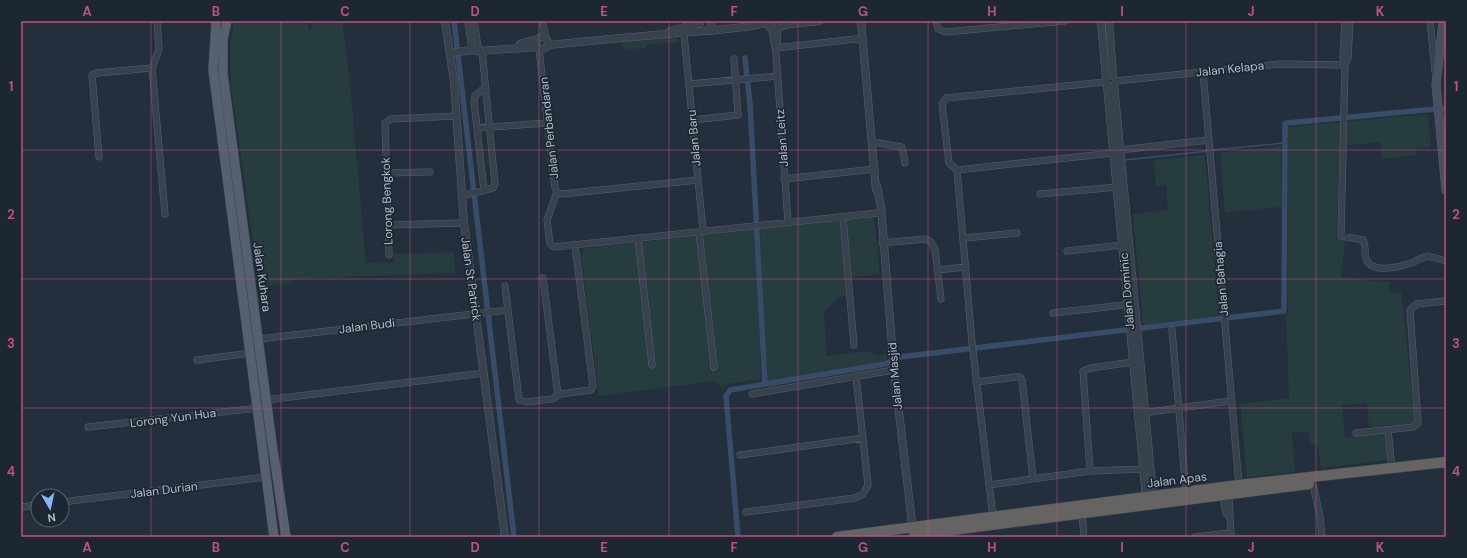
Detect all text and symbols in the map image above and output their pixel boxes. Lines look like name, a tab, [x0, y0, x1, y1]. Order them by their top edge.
text: A	[82, 3, 92, 20]
text: B	[212, 3, 220, 20]
text: C	[340, 3, 350, 20]
text: D	[470, 3, 480, 20]
text: E	[600, 3, 608, 20]
text: F	[730, 3, 738, 20]
text: G	[858, 3, 868, 20]
text: H	[987, 3, 997, 20]
text: I	[1120, 3, 1124, 20]
text: J	[1247, 3, 1255, 20]
text: K	[1376, 3, 1385, 20]
street label: Jalan Kelapa	[1195, 57, 1265, 81]
street label: Jalan Perbandaran	[536, 76, 562, 180]
text: 1	[9, 78, 13, 95]
text: 1	[1454, 78, 1458, 95]
street label: Jalan Baru	[684, 109, 704, 167]
street label: Jalan Leitz	[772, 109, 792, 167]
street label: Lorong Bengkok	[377, 157, 397, 245]
text: 2	[7, 206, 15, 223]
text: 2	[1452, 206, 1460, 223]
street label: Jalan St Patrick	[457, 236, 485, 322]
street label: Jalan Kuhara	[249, 241, 275, 313]
street label: Jalan Bahagia	[1210, 241, 1232, 317]
street label: Jalan Dominic	[1116, 252, 1138, 330]
street label: Jalan Budi	[338, 315, 396, 337]
text: 3	[7, 335, 15, 352]
text: 3	[1452, 335, 1460, 352]
street label: Jalan Masjid	[884, 342, 906, 410]
street label: Lorong Yun Hua	[129, 405, 217, 431]
text: 4	[7, 463, 15, 480]
text: 4	[1452, 463, 1460, 480]
street label: Jalan Apas	[1146, 468, 1208, 492]
street label: Jalan Durian	[129, 478, 199, 502]
north arrow	[30, 488, 70, 528]
text: N	[47, 510, 57, 525]
text: A	[82, 539, 92, 556]
text: B	[212, 539, 220, 556]
text: C	[340, 539, 350, 556]
text: D	[470, 539, 480, 556]
text: E	[600, 539, 608, 556]
text: F	[730, 539, 738, 556]
text: G	[858, 539, 868, 556]
text: H	[987, 539, 997, 556]
text: I	[1120, 539, 1124, 556]
text: J	[1247, 539, 1255, 556]
text: K	[1376, 539, 1385, 556]

